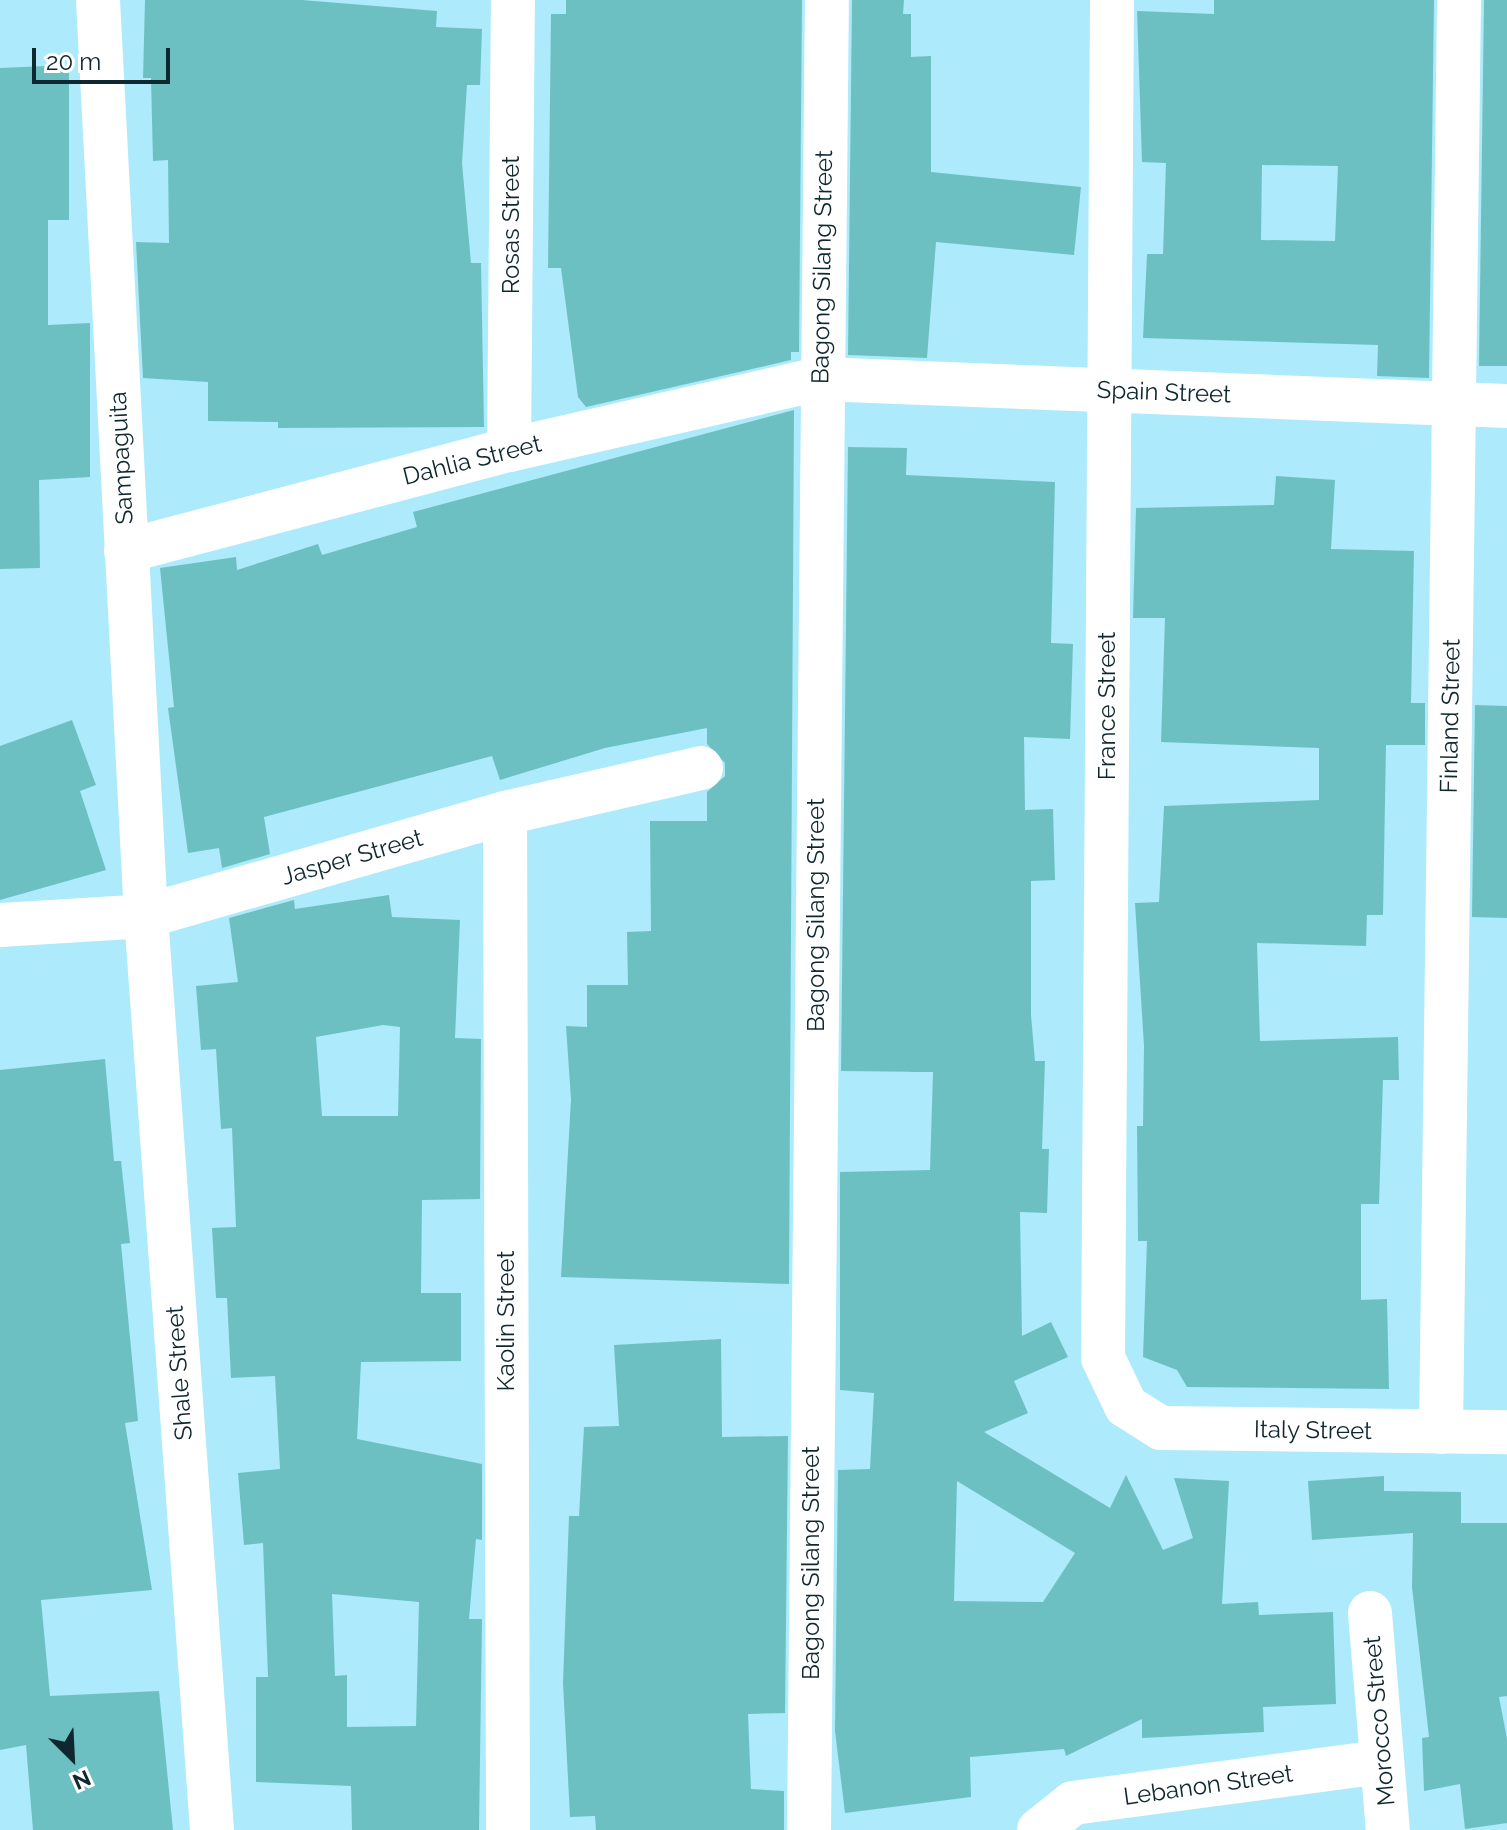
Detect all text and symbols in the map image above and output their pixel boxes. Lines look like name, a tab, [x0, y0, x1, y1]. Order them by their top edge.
scale bar	[36, 32, 174, 82]
text: 20 m	[46, 47, 101, 76]
street label: Bagong Silang Street	[806, 150, 838, 384]
street label: Rosas Street	[497, 156, 525, 294]
street label: Spain Street	[1096, 375, 1232, 409]
street label: Sampaguita	[103, 391, 139, 525]
street label: Dahlia Street	[400, 429, 544, 491]
street label: France Street	[1093, 632, 1121, 780]
street label: Finland Street	[1434, 638, 1466, 794]
street label: Bagong Silang Street	[802, 798, 830, 1032]
street label: Jasper Street	[278, 823, 426, 891]
street label: Kaolin Street	[492, 1250, 520, 1392]
street label: Shale Street	[160, 1305, 198, 1441]
street label: Italy Street	[1253, 1415, 1373, 1445]
street label: Bagong Silang Street	[797, 1446, 825, 1680]
street label: Morocco Street	[1357, 1635, 1401, 1807]
north arrow	[32, 1718, 112, 1798]
street label: Lebanon Street	[1122, 1759, 1294, 1811]
text: N	[69, 1765, 95, 1795]

